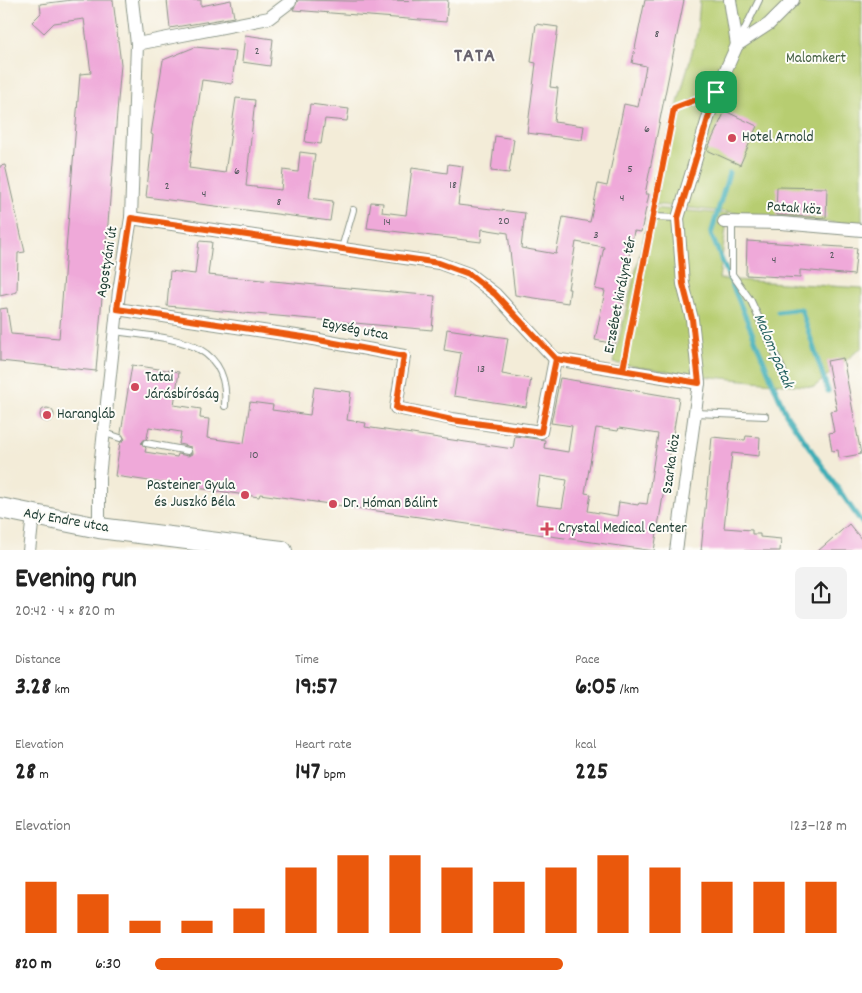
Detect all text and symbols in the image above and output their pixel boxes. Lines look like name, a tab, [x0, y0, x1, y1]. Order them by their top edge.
house number: 8	[655, 26, 660, 43]
house number: 2	[254, 43, 260, 60]
district label: TATA	[454, 43, 496, 71]
park label: Malomkert	[786, 48, 847, 70]
pin	[695, 71, 737, 113]
icon: arrive	[702, 78, 730, 106]
house number: 6	[644, 121, 650, 138]
place label: Hotel Arnold	[742, 127, 813, 149]
marker: Hotel Arnold	[726, 132, 738, 144]
house number: 5	[627, 161, 633, 178]
house number: 6	[234, 163, 240, 180]
house number: 18	[449, 177, 457, 194]
house number: 2	[164, 178, 170, 195]
house number: 4	[202, 186, 207, 203]
house number: 4	[620, 190, 625, 207]
house number: 8	[277, 194, 282, 211]
street label: Patak köz	[766, 196, 822, 222]
house number: 20	[498, 213, 510, 230]
house number: 14	[383, 214, 391, 231]
street label: Agostyáni út	[92, 224, 125, 299]
house number: 3	[593, 227, 599, 244]
street label: Erzsébet királyné tér	[599, 234, 643, 355]
house number: 2	[829, 247, 835, 264]
house number: 4	[772, 252, 777, 269]
water label: Malom-patak	[747, 310, 800, 393]
street label: Egység utca	[320, 313, 391, 347]
house number: 13	[477, 361, 485, 378]
place label: Tatai Járásbíróság	[145, 367, 219, 406]
marker: Tatai Járásbíróság	[129, 381, 141, 393]
place label: Harangláb	[57, 404, 115, 426]
marker: Harangláb	[41, 409, 53, 421]
street label: Szarka köz	[657, 432, 687, 495]
house number: 10	[249, 447, 259, 464]
place label: Pasteiner Gyula és Juszkó Béla	[147, 475, 236, 514]
marker: Pasteiner Gyula és Juszkó Béla	[239, 489, 251, 501]
place label: Dr. Hóman Bálint	[343, 493, 438, 515]
marker: Dr. Hóman Bálint	[327, 498, 339, 510]
street label: Ady Endre utca	[22, 503, 111, 539]
place label: Crystal Medical Center	[558, 518, 687, 540]
marker: Crystal Medical Center	[540, 522, 554, 536]
text: Evening run	[15, 561, 137, 601]
button: share	[795, 567, 847, 619]
text: 20:42 · 4 × 820 m	[15, 600, 115, 623]
text: Distance	[15, 650, 61, 670]
text: Time	[295, 650, 319, 670]
text: Pace	[575, 650, 600, 670]
text: 3.28	[15, 670, 51, 706]
text: 19:57	[295, 670, 337, 706]
text: 6:05	[575, 670, 617, 706]
text: km	[51, 680, 70, 700]
text: /km	[617, 680, 639, 700]
text: Elevation	[15, 735, 64, 755]
text: Heart rate	[295, 735, 352, 755]
text: kcal	[575, 735, 596, 755]
text: 28	[15, 755, 36, 791]
text: 147	[295, 755, 320, 791]
text: 225	[575, 755, 608, 791]
text: m	[36, 765, 49, 785]
text: bpm	[320, 765, 346, 785]
text: Elevation	[15, 815, 71, 838]
text: 123–128 m	[790, 815, 847, 838]
text: 820 m	[15, 953, 52, 976]
text: 6:30	[95, 953, 121, 976]

